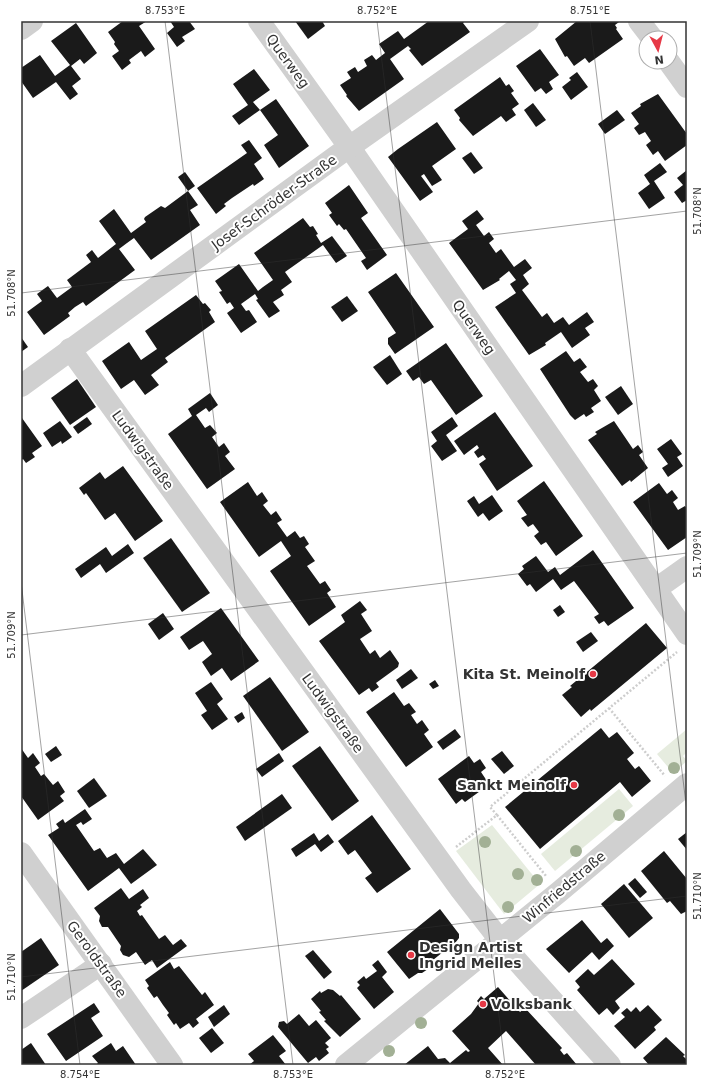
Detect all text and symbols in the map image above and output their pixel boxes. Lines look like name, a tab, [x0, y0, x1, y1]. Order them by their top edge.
text: 8.753°E	[145, 5, 185, 16]
text: 8.752°E	[357, 5, 397, 16]
text: 8.751°E	[570, 5, 610, 16]
north arrow	[638, 30, 678, 70]
street label: Querweg	[263, 31, 313, 91]
text: N	[654, 52, 665, 66]
street label: Josef-Schröder-Straße	[207, 151, 340, 253]
text: 51.708°N	[692, 187, 703, 235]
text: 51.708°N	[6, 269, 17, 317]
street label: Querweg	[449, 297, 499, 357]
street label: Ludwigstraße	[109, 407, 177, 493]
text: 51.709°N	[692, 530, 703, 578]
text: 51.709°N	[6, 611, 17, 659]
place label: Kita St. Meinolf	[463, 666, 586, 682]
marker: Kita St. Meinolf	[588, 669, 598, 679]
street label: Ludwigstraße	[299, 670, 367, 756]
place label: Sankt Meinolf	[457, 777, 567, 793]
marker: Sankt Meinolf	[569, 780, 579, 790]
street label: Winfriedstraße	[519, 848, 609, 926]
text: 51.710°N	[692, 872, 703, 920]
street label: Geroldstraße	[64, 918, 130, 1000]
place label: Design Artist Ingrid Melles	[419, 939, 523, 971]
marker: Design Artist Ingrid Melles	[406, 950, 416, 960]
text: 51.710°N	[6, 953, 17, 1001]
place label: Volksbank	[491, 996, 573, 1012]
marker: Volksbank	[478, 999, 488, 1009]
text: 8.754°E	[60, 1069, 100, 1080]
text: 8.753°E	[273, 1069, 313, 1080]
text: 8.752°E	[485, 1069, 525, 1080]

